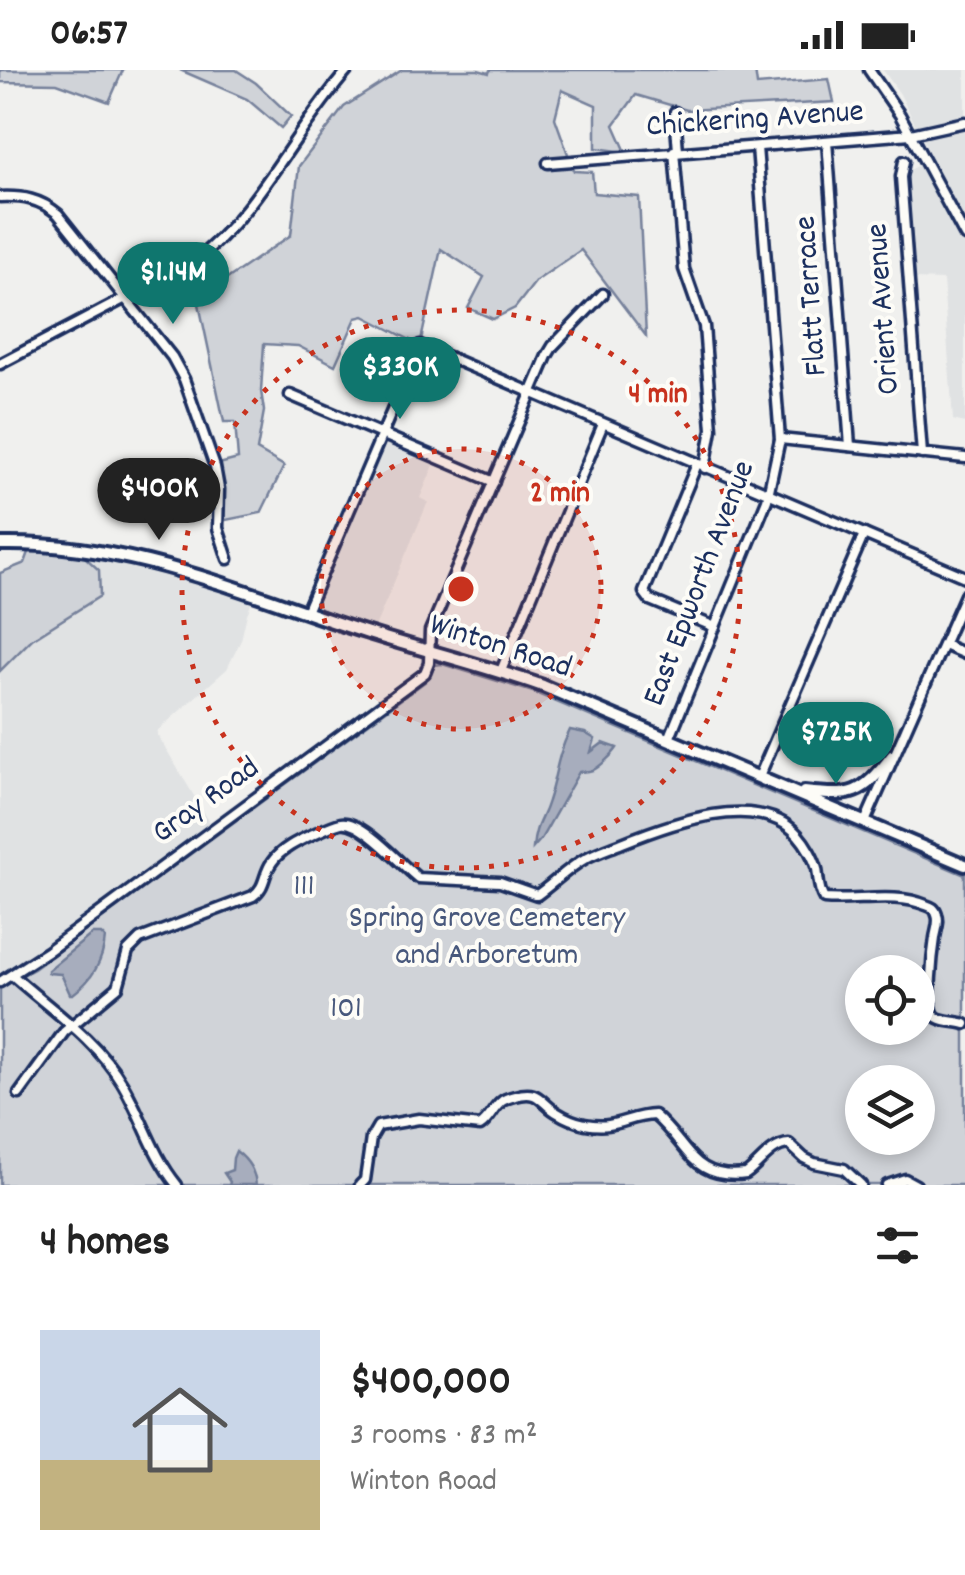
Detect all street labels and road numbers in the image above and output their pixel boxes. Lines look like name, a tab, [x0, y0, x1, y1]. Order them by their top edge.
street label: Chickering Avenue	[645, 90, 865, 152]
street label: Flatt Terrace	[784, 214, 842, 378]
street label: Orient Avenue	[856, 222, 914, 396]
street label: East Epworth Avenue	[633, 455, 769, 713]
street label: Winton Road	[423, 603, 577, 693]
street label: Gray Road	[144, 747, 270, 857]

